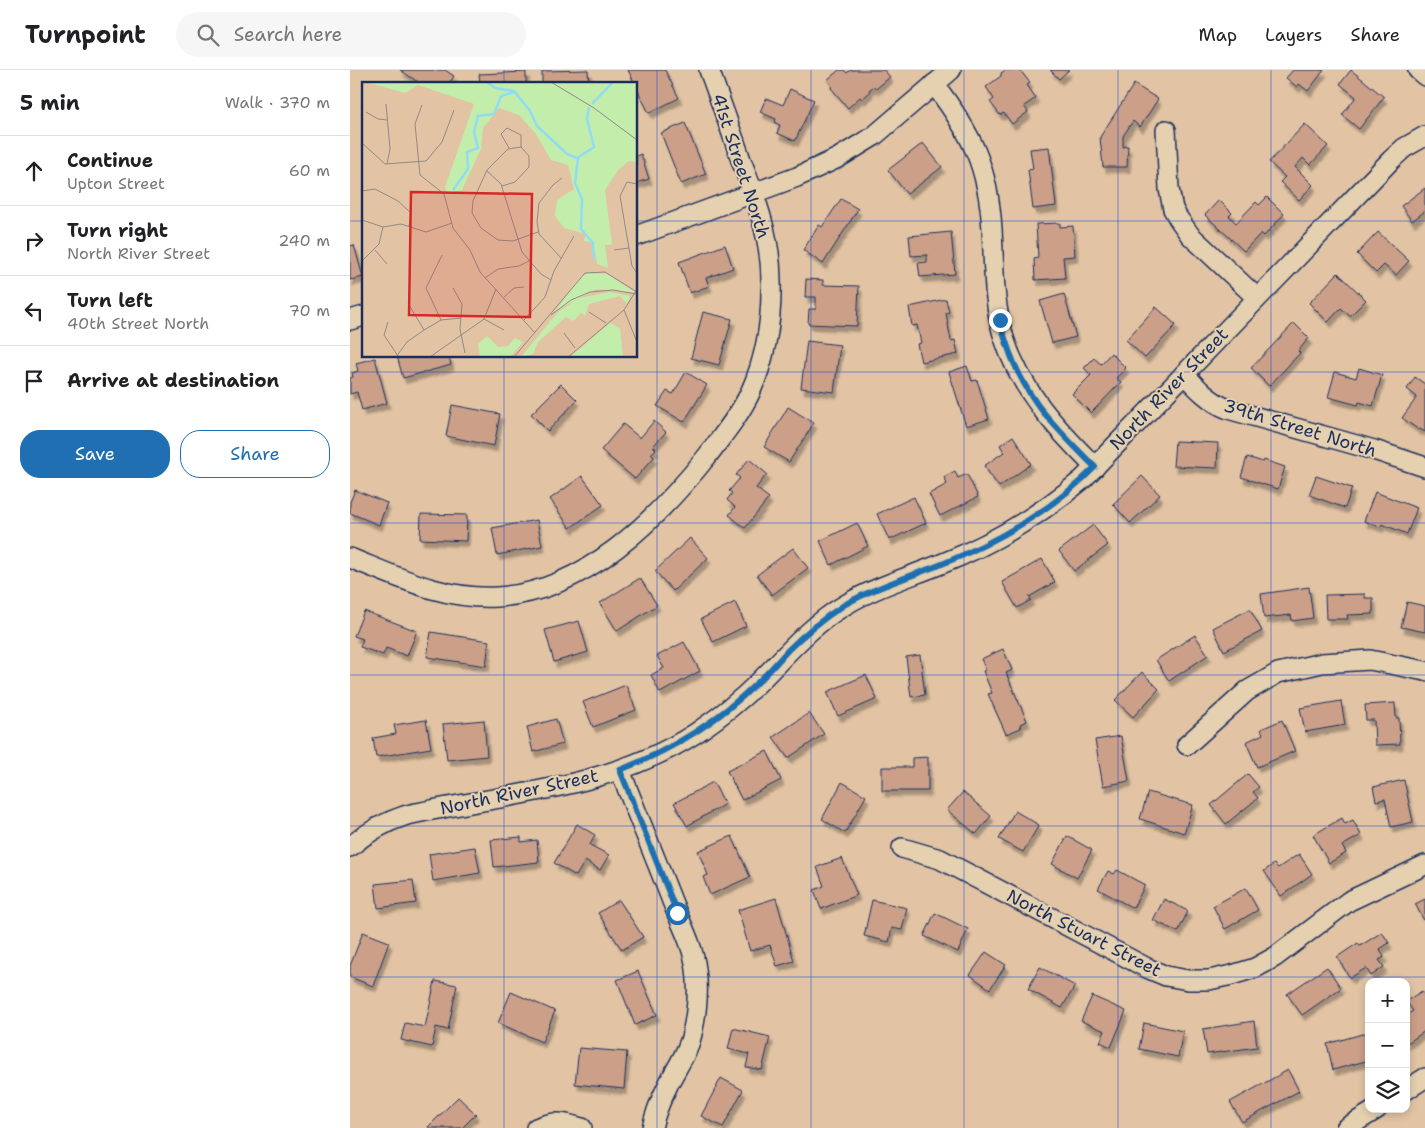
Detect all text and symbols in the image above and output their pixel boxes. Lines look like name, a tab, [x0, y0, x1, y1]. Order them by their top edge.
search box	[176, 12, 526, 57]
text: Turnpoint	[25, 19, 146, 51]
icon: search	[194, 21, 222, 49]
text: Search here	[234, 22, 342, 47]
text: Map	[1199, 23, 1237, 47]
text: Layers	[1265, 23, 1322, 47]
text: Share	[1350, 23, 1400, 47]
inset map	[362, 82, 638, 358]
text: 5 min	[20, 89, 80, 117]
street label: 41st Street North	[706, 90, 776, 242]
text: Walk · 370 m	[225, 92, 330, 113]
text: Continue	[67, 148, 153, 173]
icon: ahead	[20, 157, 48, 185]
text: 60 m	[289, 160, 330, 181]
text: Upton Street	[67, 173, 165, 194]
text: Turn right	[67, 218, 168, 243]
icon: right	[20, 227, 48, 255]
text: 240 m	[278, 230, 330, 251]
text: North River Street	[67, 243, 210, 264]
text: Turn left	[67, 288, 153, 313]
icon: left	[20, 297, 48, 325]
text: 70 m	[289, 300, 330, 321]
route end	[989, 309, 1012, 332]
text: 40th Street North	[67, 313, 209, 334]
street label: North River Street	[1104, 323, 1234, 455]
icon: arrive	[20, 367, 48, 395]
text: Arrive at destination	[67, 368, 279, 393]
street label: 39th Street North	[1220, 393, 1380, 463]
button: Save	[20, 430, 170, 478]
button: Share	[180, 430, 330, 478]
street label: North River Street	[438, 763, 600, 820]
street label: North Stuart Street	[1003, 884, 1166, 982]
route start	[666, 902, 689, 925]
map controls	[1365, 978, 1410, 1113]
button: +	[1365, 978, 1410, 1023]
button: −	[1365, 1023, 1410, 1068]
button: layers	[1365, 1068, 1410, 1113]

